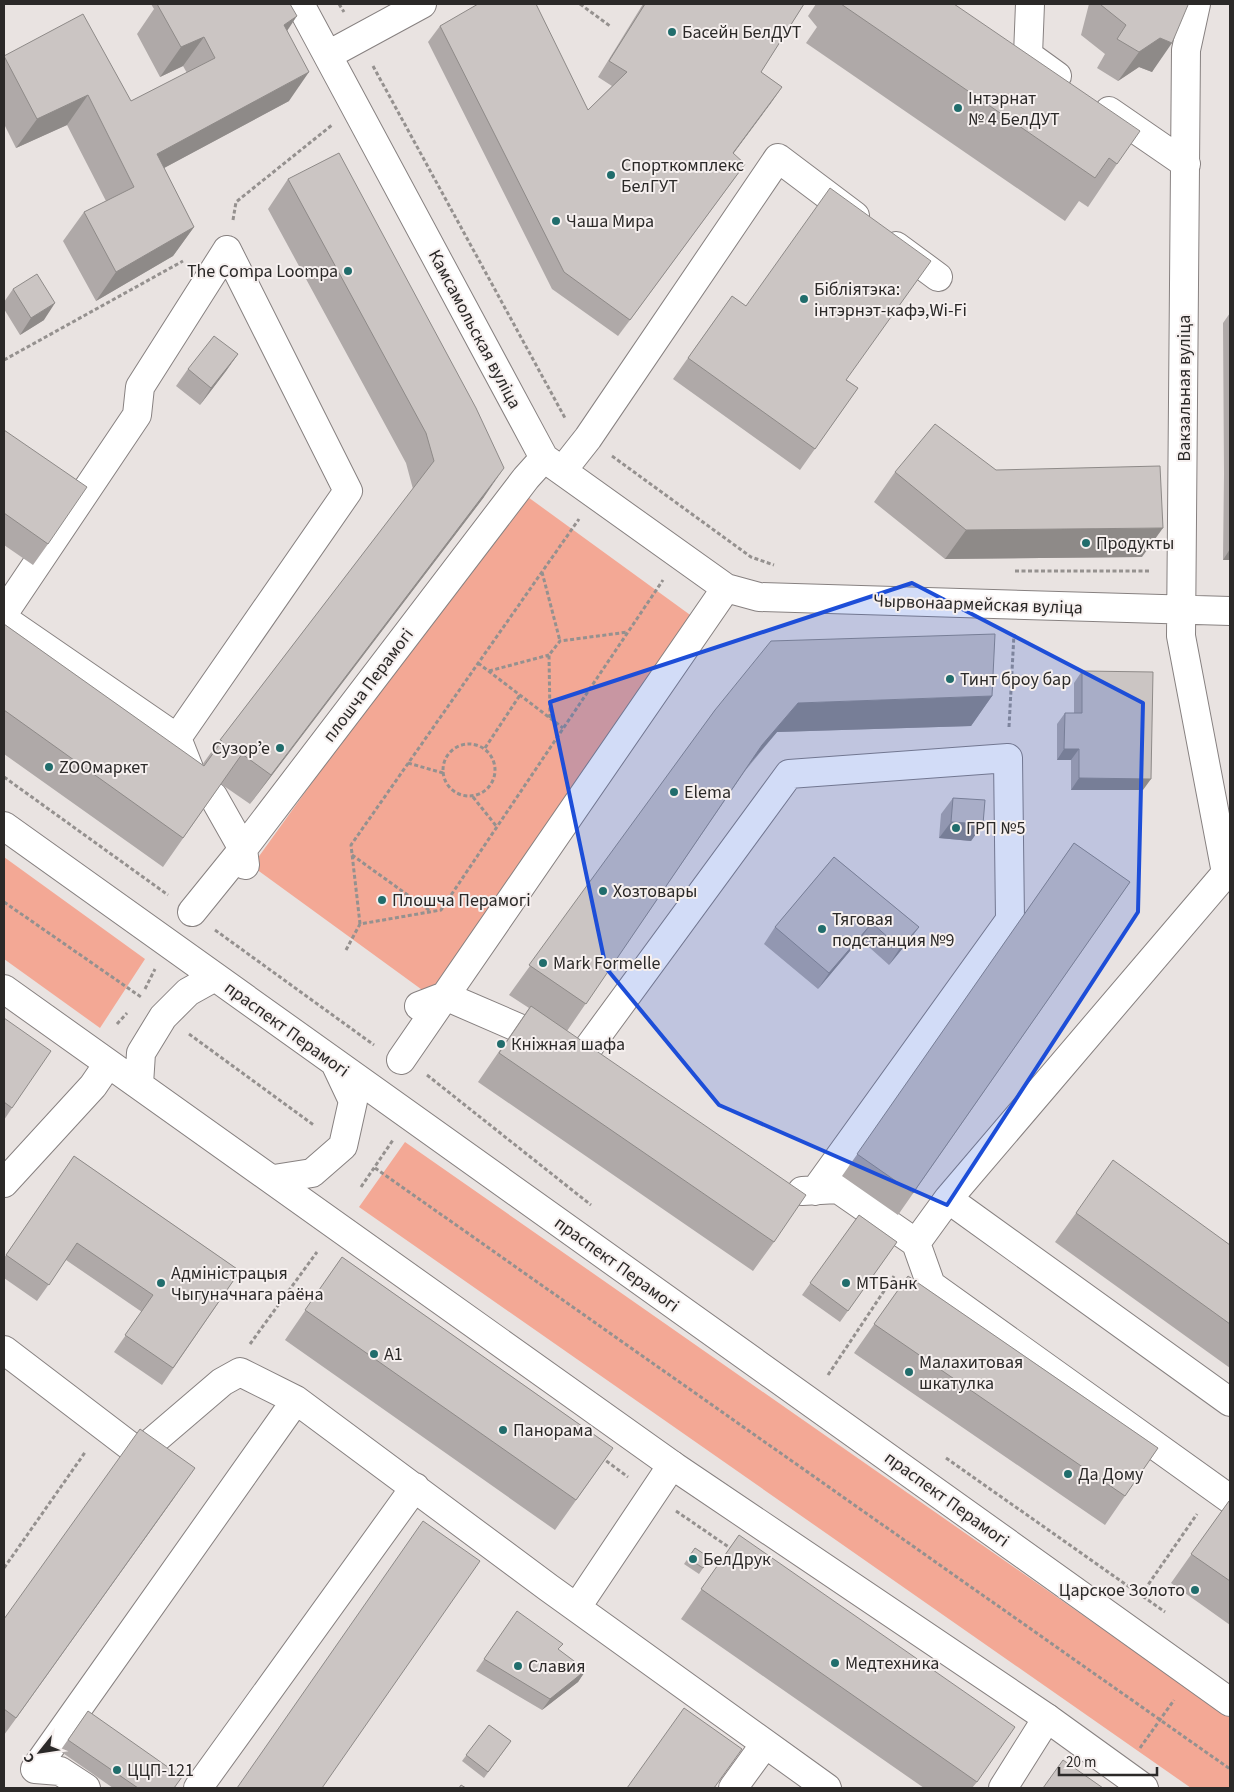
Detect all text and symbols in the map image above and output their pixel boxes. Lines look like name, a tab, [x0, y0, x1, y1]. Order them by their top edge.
place label: Басейн БелДУТ	[682, 20, 802, 45]
marker: Басейн БелДУТ	[666, 26, 678, 38]
place label: Інтэрнат № 4 БелДУТ	[968, 86, 1060, 132]
marker: Інтэрнат № 4 БелДУТ	[952, 102, 964, 114]
place label: Спорткомплекс БелГУТ	[621, 153, 744, 199]
marker: Спорткомплекс БелГУТ	[605, 169, 617, 181]
place label: Чаша Мира	[566, 209, 654, 234]
marker: Чаша Мира	[550, 215, 562, 227]
street label: Камсамольская вуліца	[422, 245, 527, 413]
place label: The Compa Loompa	[187, 259, 338, 284]
marker: The Compa Loompa	[342, 265, 354, 277]
place label: Бібліятэка: інтэрнэт-кафэ,Wi-Fi	[814, 277, 967, 323]
marker: Бібліятэка: інтэрнэт-кафэ,Wi-Fi	[798, 293, 810, 305]
street label: Вакзальная вуліца	[1172, 315, 1197, 461]
place label: Продукты	[1096, 531, 1174, 556]
marker: Продукты	[1080, 537, 1092, 549]
street label: Чырвонаармейская вуліца	[873, 588, 1083, 621]
street label: плошча Перамогі	[317, 623, 420, 748]
place label: Тинт броу бар	[960, 667, 1071, 692]
marker: Тинт броу бар	[944, 673, 956, 685]
place label: Сузорʼе	[212, 736, 270, 761]
marker: Сузорʼе	[274, 742, 286, 754]
place label: ZOOмаркет	[59, 755, 148, 780]
marker: ZOOмаркет	[43, 761, 55, 773]
place label: Elema	[684, 780, 731, 805]
marker: Elema	[668, 786, 680, 798]
place label: ГРП №5	[966, 816, 1025, 841]
marker: ГРП №5	[950, 822, 962, 834]
place label: Хозтовары	[613, 879, 697, 904]
marker: Хозтовары	[597, 885, 609, 897]
place label: Плошча Перамогі	[392, 888, 531, 913]
marker: Плошча Перамогі	[376, 894, 388, 906]
place label: Тяговая подстанция №9	[832, 907, 955, 953]
marker: Тяговая подстанция №9	[816, 923, 828, 935]
place label: Mark Formelle	[553, 951, 661, 976]
marker: Mark Formelle	[537, 957, 549, 969]
street label: праспект Перамогі	[219, 976, 354, 1083]
place label: Кніжная шафа	[511, 1032, 625, 1057]
marker: Кніжная шафа	[495, 1038, 507, 1050]
street label: праспект Перамогі	[549, 1211, 684, 1318]
place label: Адміністрацыя Чыгуначнага раёна	[171, 1261, 324, 1307]
place label: МТБанк	[856, 1271, 917, 1296]
marker: Адміністрацыя Чыгуначнага раёна	[155, 1277, 167, 1289]
marker: МТБанк	[840, 1277, 852, 1289]
place label: A1	[384, 1342, 403, 1367]
marker: A1	[368, 1348, 380, 1360]
place label: Малахитовая шкатулка	[919, 1350, 1023, 1396]
marker: Малахитовая шкатулка	[903, 1366, 915, 1378]
place label: Панорама	[513, 1418, 593, 1443]
marker: Панорама	[497, 1424, 509, 1436]
street label: праспект Перамогі	[879, 1446, 1014, 1553]
place label: Да Дому	[1078, 1462, 1144, 1487]
marker: Да Дому	[1062, 1468, 1074, 1480]
place label: БелДрук	[703, 1547, 771, 1572]
marker: БелДрук	[687, 1553, 699, 1565]
place label: Царское Золото	[1059, 1578, 1185, 1603]
marker: Царское Золото	[1189, 1584, 1201, 1596]
place label: Медтехника	[845, 1651, 939, 1676]
place label: Славия	[528, 1654, 586, 1679]
marker: Медтехника	[829, 1657, 841, 1669]
marker: Славия	[512, 1660, 524, 1672]
north arrow	[15, 1727, 65, 1777]
scale bar	[1059, 1744, 1156, 1776]
text: С	[19, 1749, 40, 1767]
text: 20 m	[1066, 1752, 1096, 1773]
place label: ЦЦП-121	[127, 1758, 194, 1783]
marker: ЦЦП-121	[111, 1764, 123, 1776]

